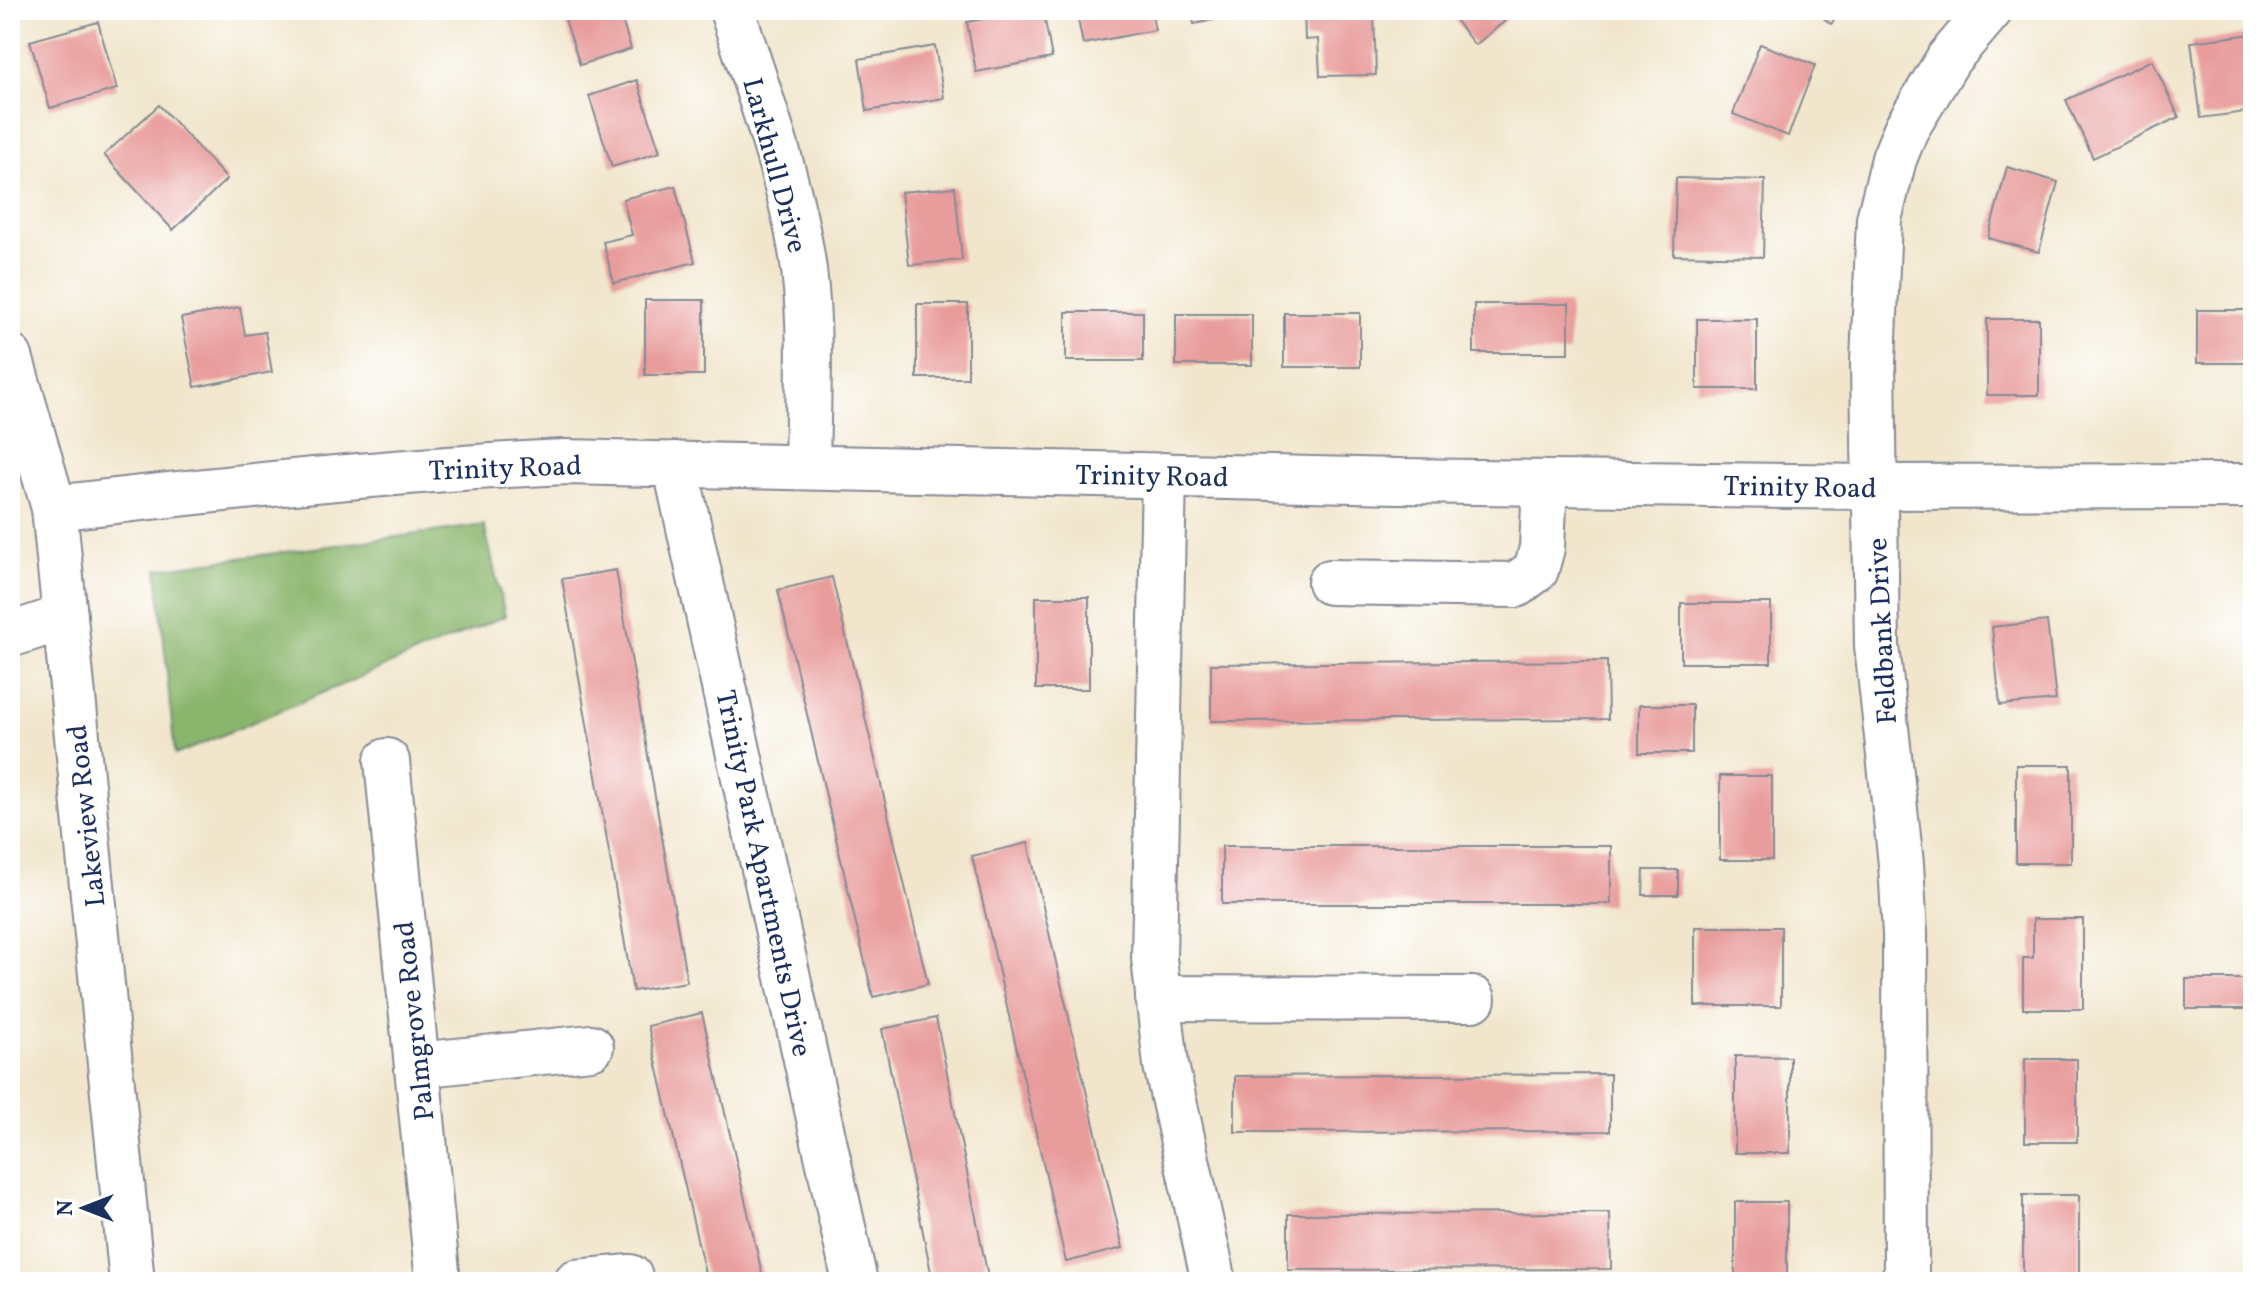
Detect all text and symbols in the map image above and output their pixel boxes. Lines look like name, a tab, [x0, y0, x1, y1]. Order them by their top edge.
street label: Larkhull Drive	[731, 74, 816, 258]
street label: Trinity Road	[428, 447, 582, 492]
street label: Trinity Road	[1075, 457, 1229, 498]
street label: Trinity Road	[1723, 468, 1877, 509]
street label: Feldbank Drive	[1859, 536, 1908, 725]
street label: Trinity Park Apartments Drive	[705, 687, 820, 1060]
street label: Lakeview Road	[59, 723, 116, 909]
street label: Palmgrove Road	[386, 919, 445, 1123]
north arrow	[44, 1168, 124, 1248]
text: N	[51, 1200, 82, 1216]

